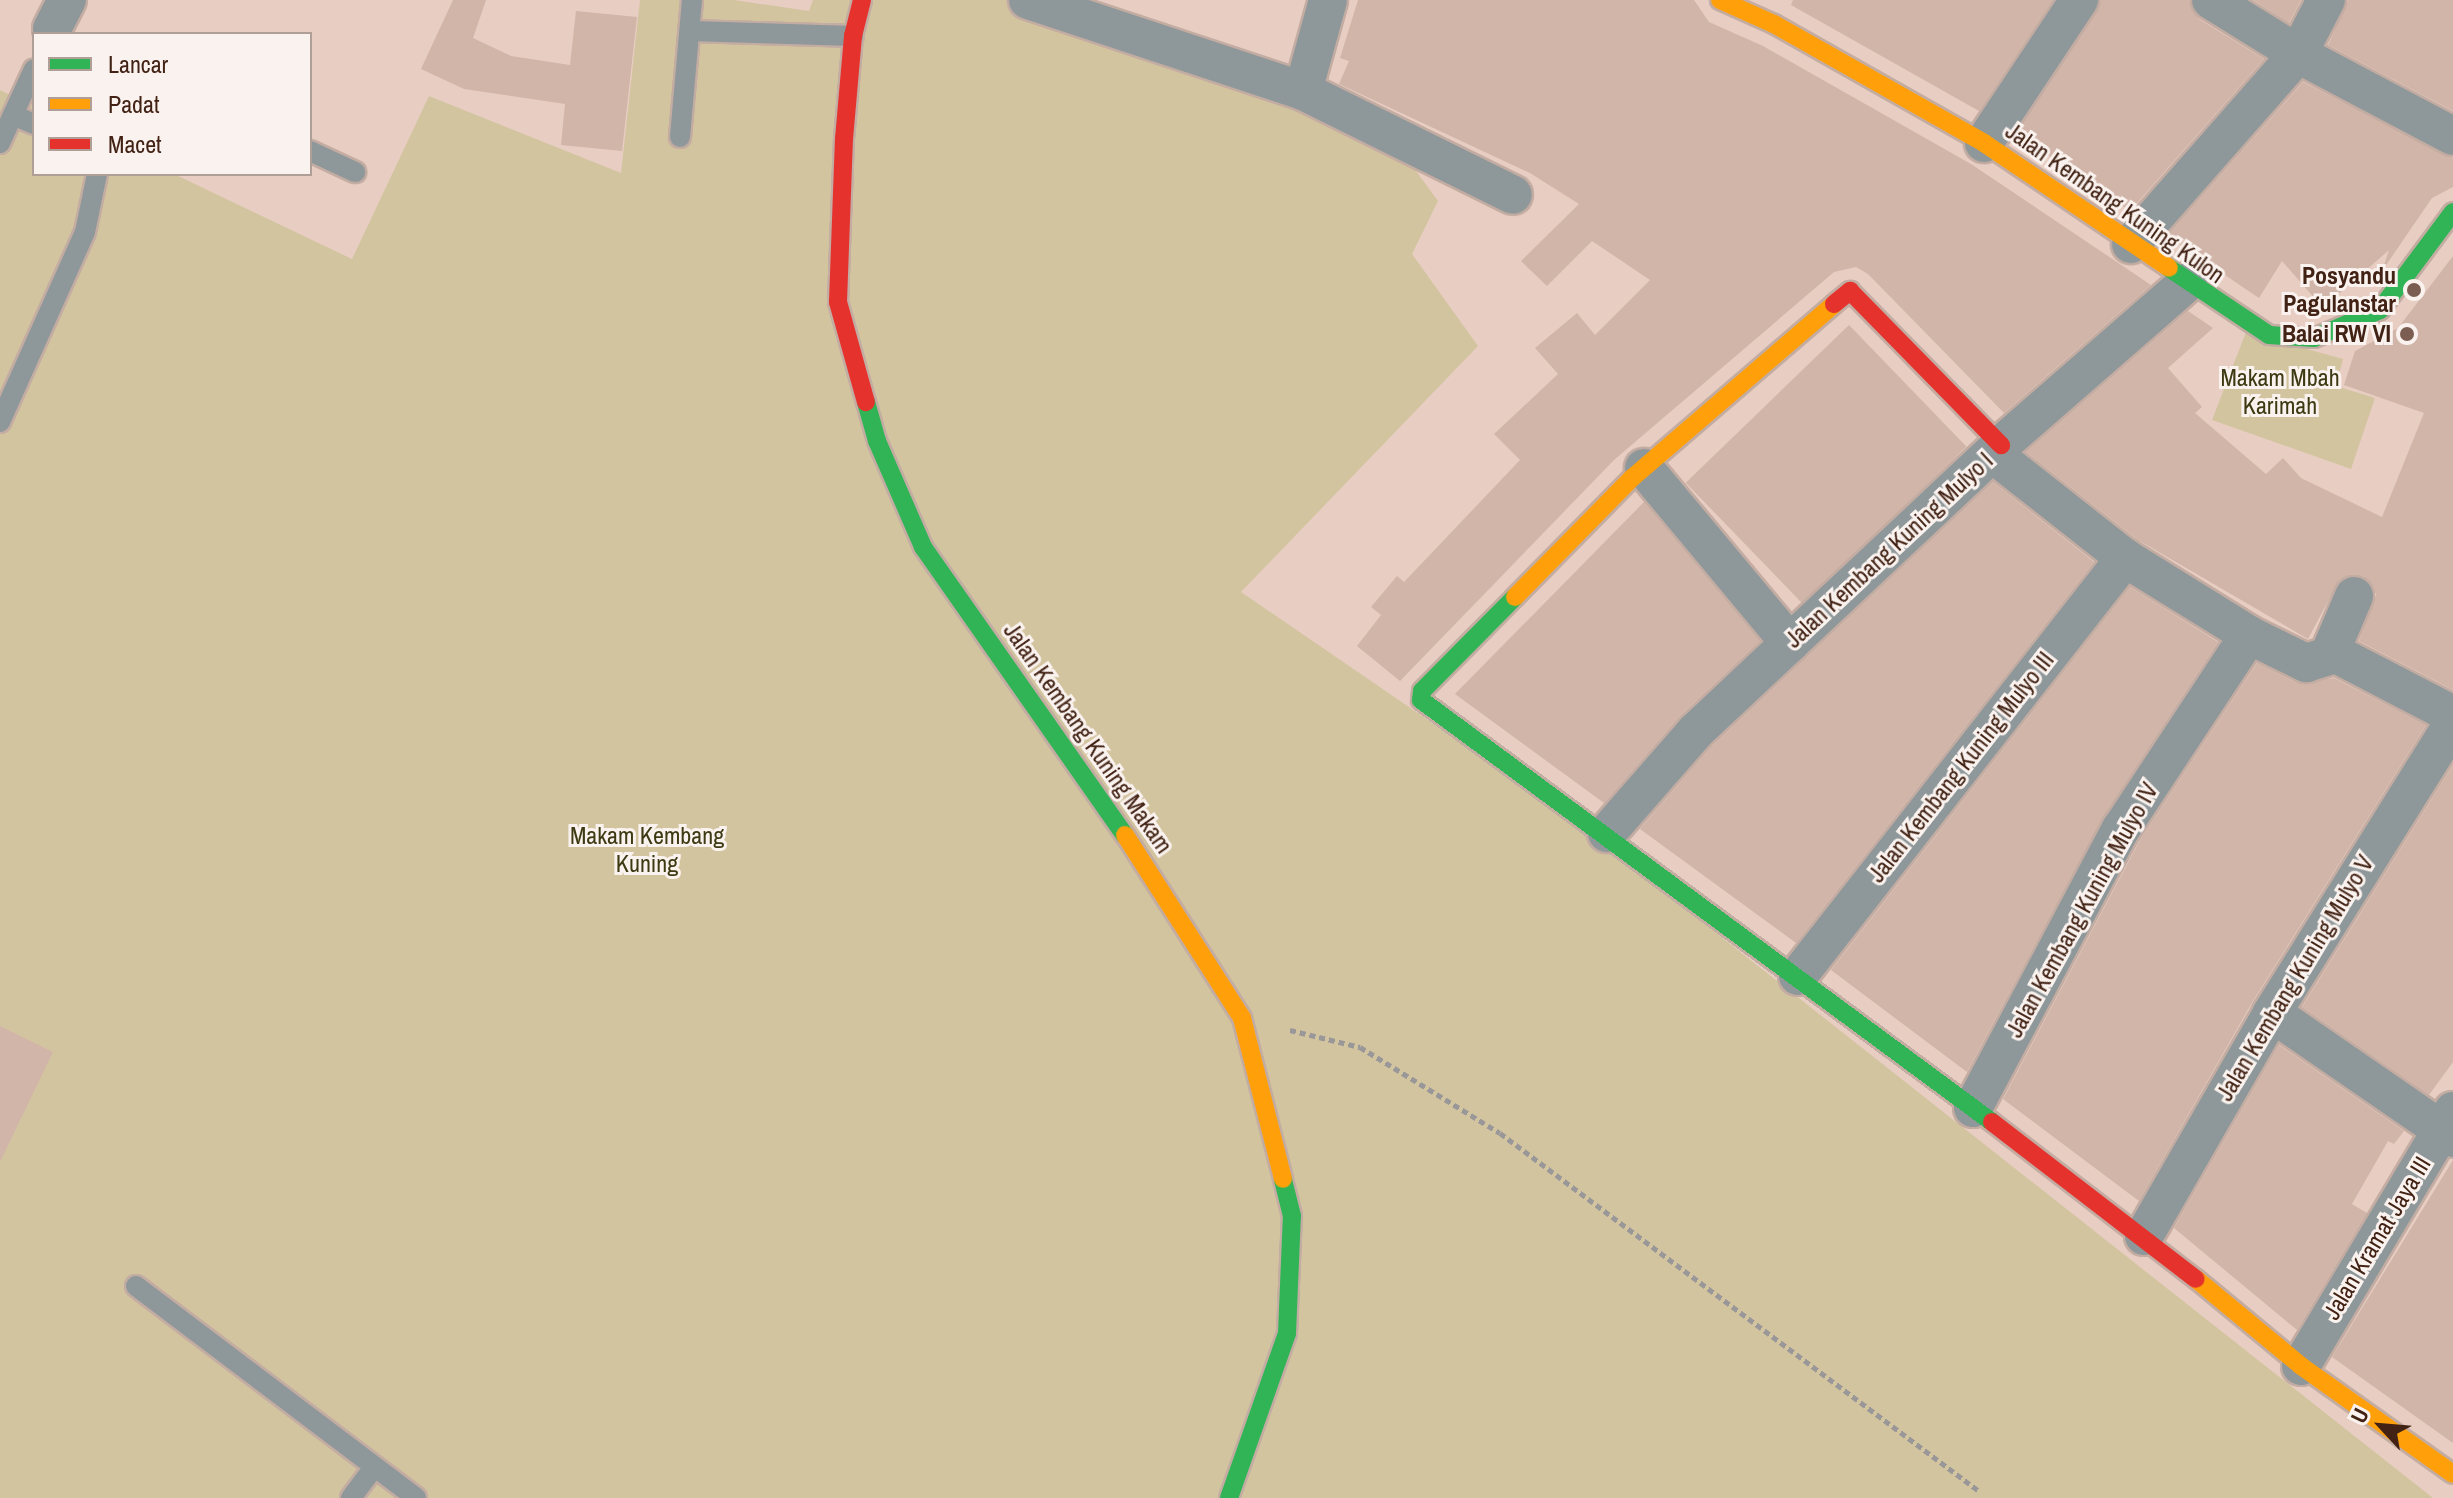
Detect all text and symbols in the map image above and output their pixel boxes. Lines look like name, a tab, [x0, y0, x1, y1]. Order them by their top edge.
legend	[32, 32, 312, 176]
text: Lancar	[108, 48, 168, 80]
text: Padat	[108, 88, 159, 120]
street label: Jalan Kembang Kuning Kulon	[2000, 117, 2230, 289]
text: Macet	[108, 128, 162, 160]
place label: Posyandu Pagulanstar	[2283, 262, 2396, 318]
marker: Posyandu Pagulanstar	[2403, 279, 2425, 301]
place label: Balai RW VI	[2282, 320, 2391, 348]
marker: Balai RW VI	[2398, 325, 2416, 343]
park label: Makam Mbah Karimah	[2220, 364, 2340, 420]
street label: Jalan Kembang Kuning Mulyo I	[1779, 446, 1999, 654]
street label: Jalan Kembang Kuning Makam	[997, 617, 1179, 859]
street label: Jalan Kembang Kuning Mulyo III	[1862, 646, 2060, 888]
street label: Jalan Kembang Kuning Mulyo IV	[2000, 778, 2164, 1042]
park label: Makam Kembang Kuning	[570, 822, 724, 878]
street label: Jalan Kembang Kuning Mulyo V	[2210, 850, 2380, 1106]
street label: Jalan Kramat Jaya III	[2317, 1151, 2437, 1325]
north arrow	[2341, 1386, 2421, 1466]
text: U	[2343, 1403, 2376, 1428]

